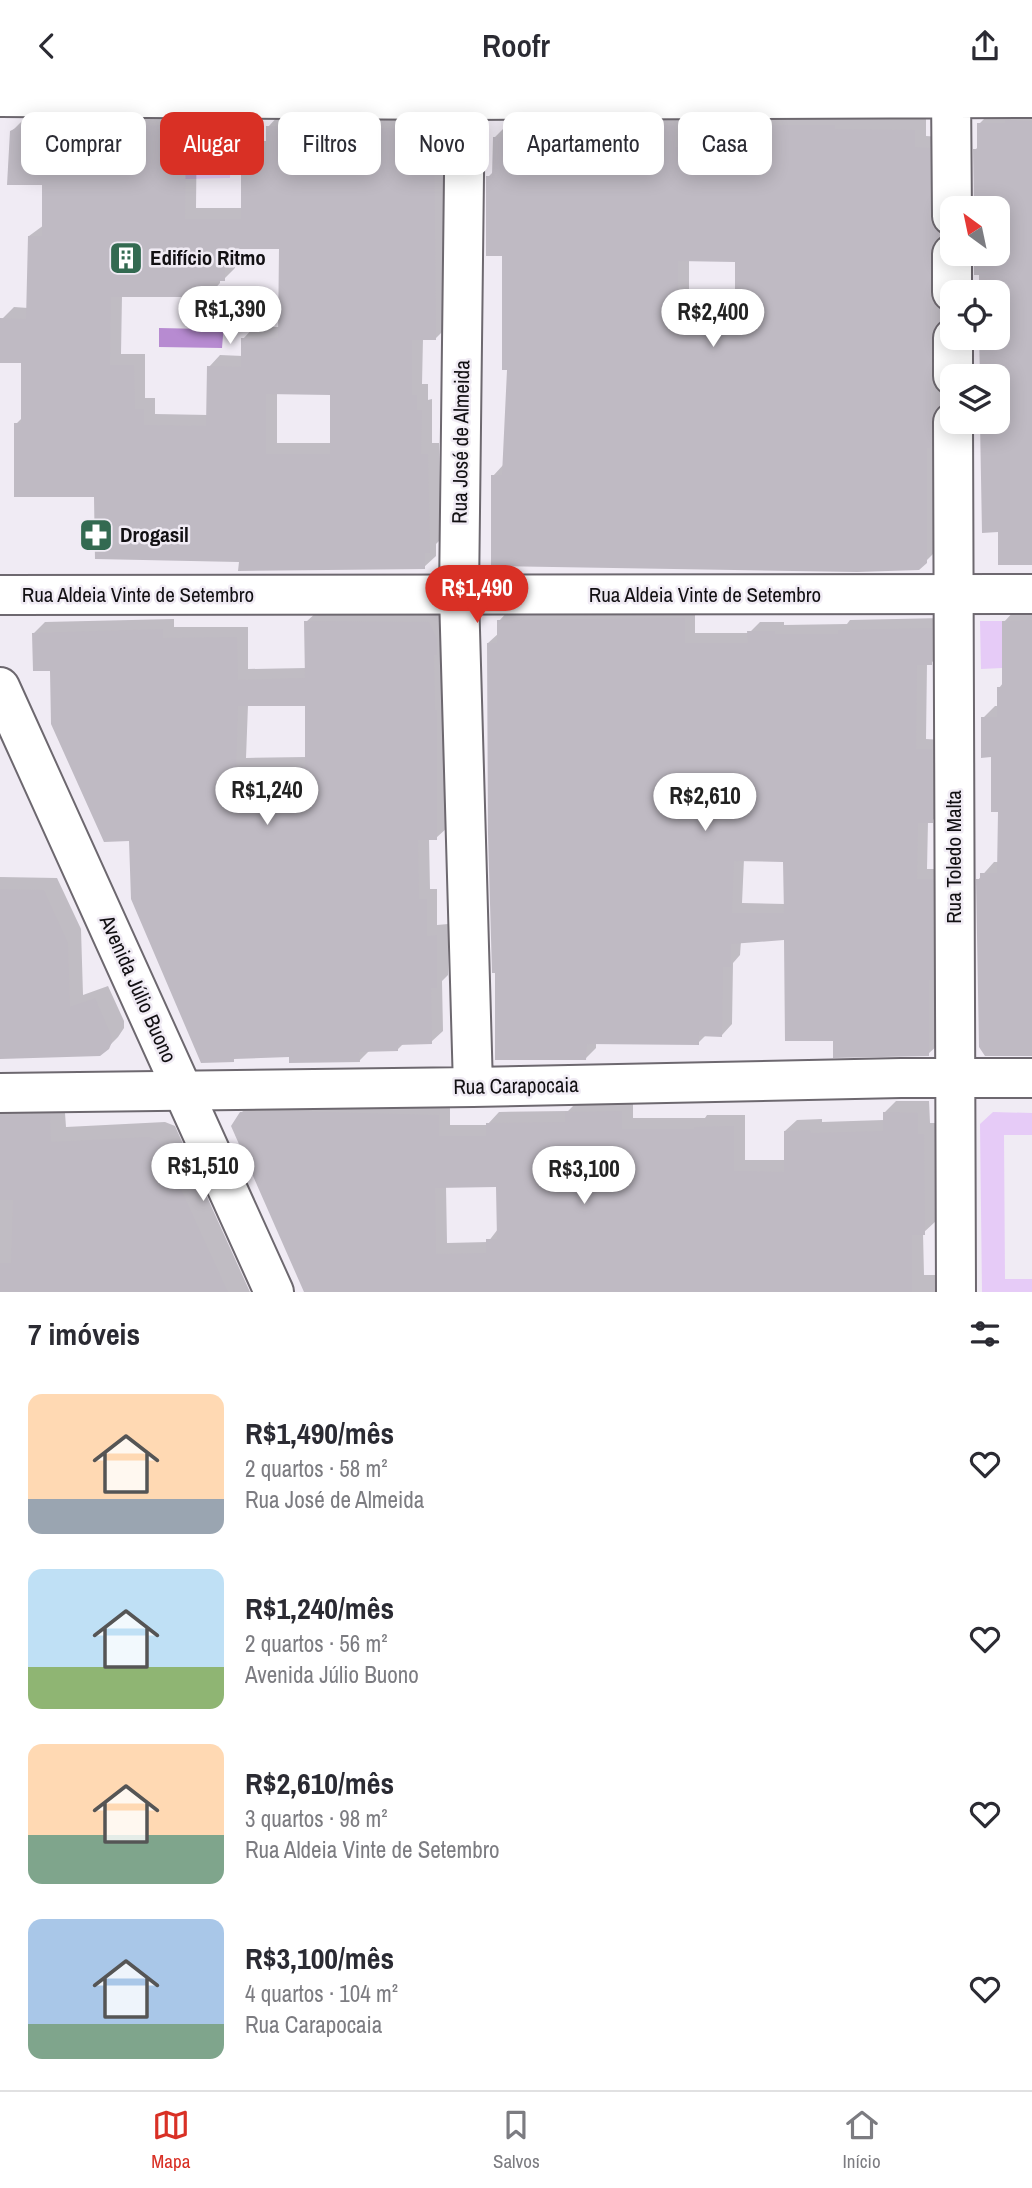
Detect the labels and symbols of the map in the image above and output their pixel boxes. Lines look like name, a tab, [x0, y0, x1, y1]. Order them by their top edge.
north arrow	[940, 196, 1010, 266]
building icon: Edifício Ritmo	[107, 239, 145, 277]
place label: Edifício Ritmo	[150, 243, 266, 272]
pin: R$1,390	[165, 287, 295, 346]
pin: R$2,400	[648, 289, 778, 349]
street label: Rua José de Almeida	[445, 359, 476, 524]
pharmacy icon: Drogasil	[77, 516, 115, 554]
place label: Drogasil	[120, 520, 189, 549]
pin: R$1,490	[412, 566, 542, 625]
street label: Rua Aldeia Vinte de Setembro	[22, 580, 254, 609]
street label: Rua Aldeia Vinte de Setembro	[589, 580, 821, 609]
pin: R$1,240	[202, 767, 332, 827]
pin: R$2,610	[640, 773, 770, 833]
street label: Rua Toledo Malta	[939, 790, 968, 924]
street label: Avenida Júlio Buono	[93, 910, 184, 1067]
street label: Rua Carapocaia	[453, 1070, 579, 1101]
pin: R$1,510	[138, 1143, 268, 1203]
pin: R$3,100	[519, 1147, 649, 1206]

